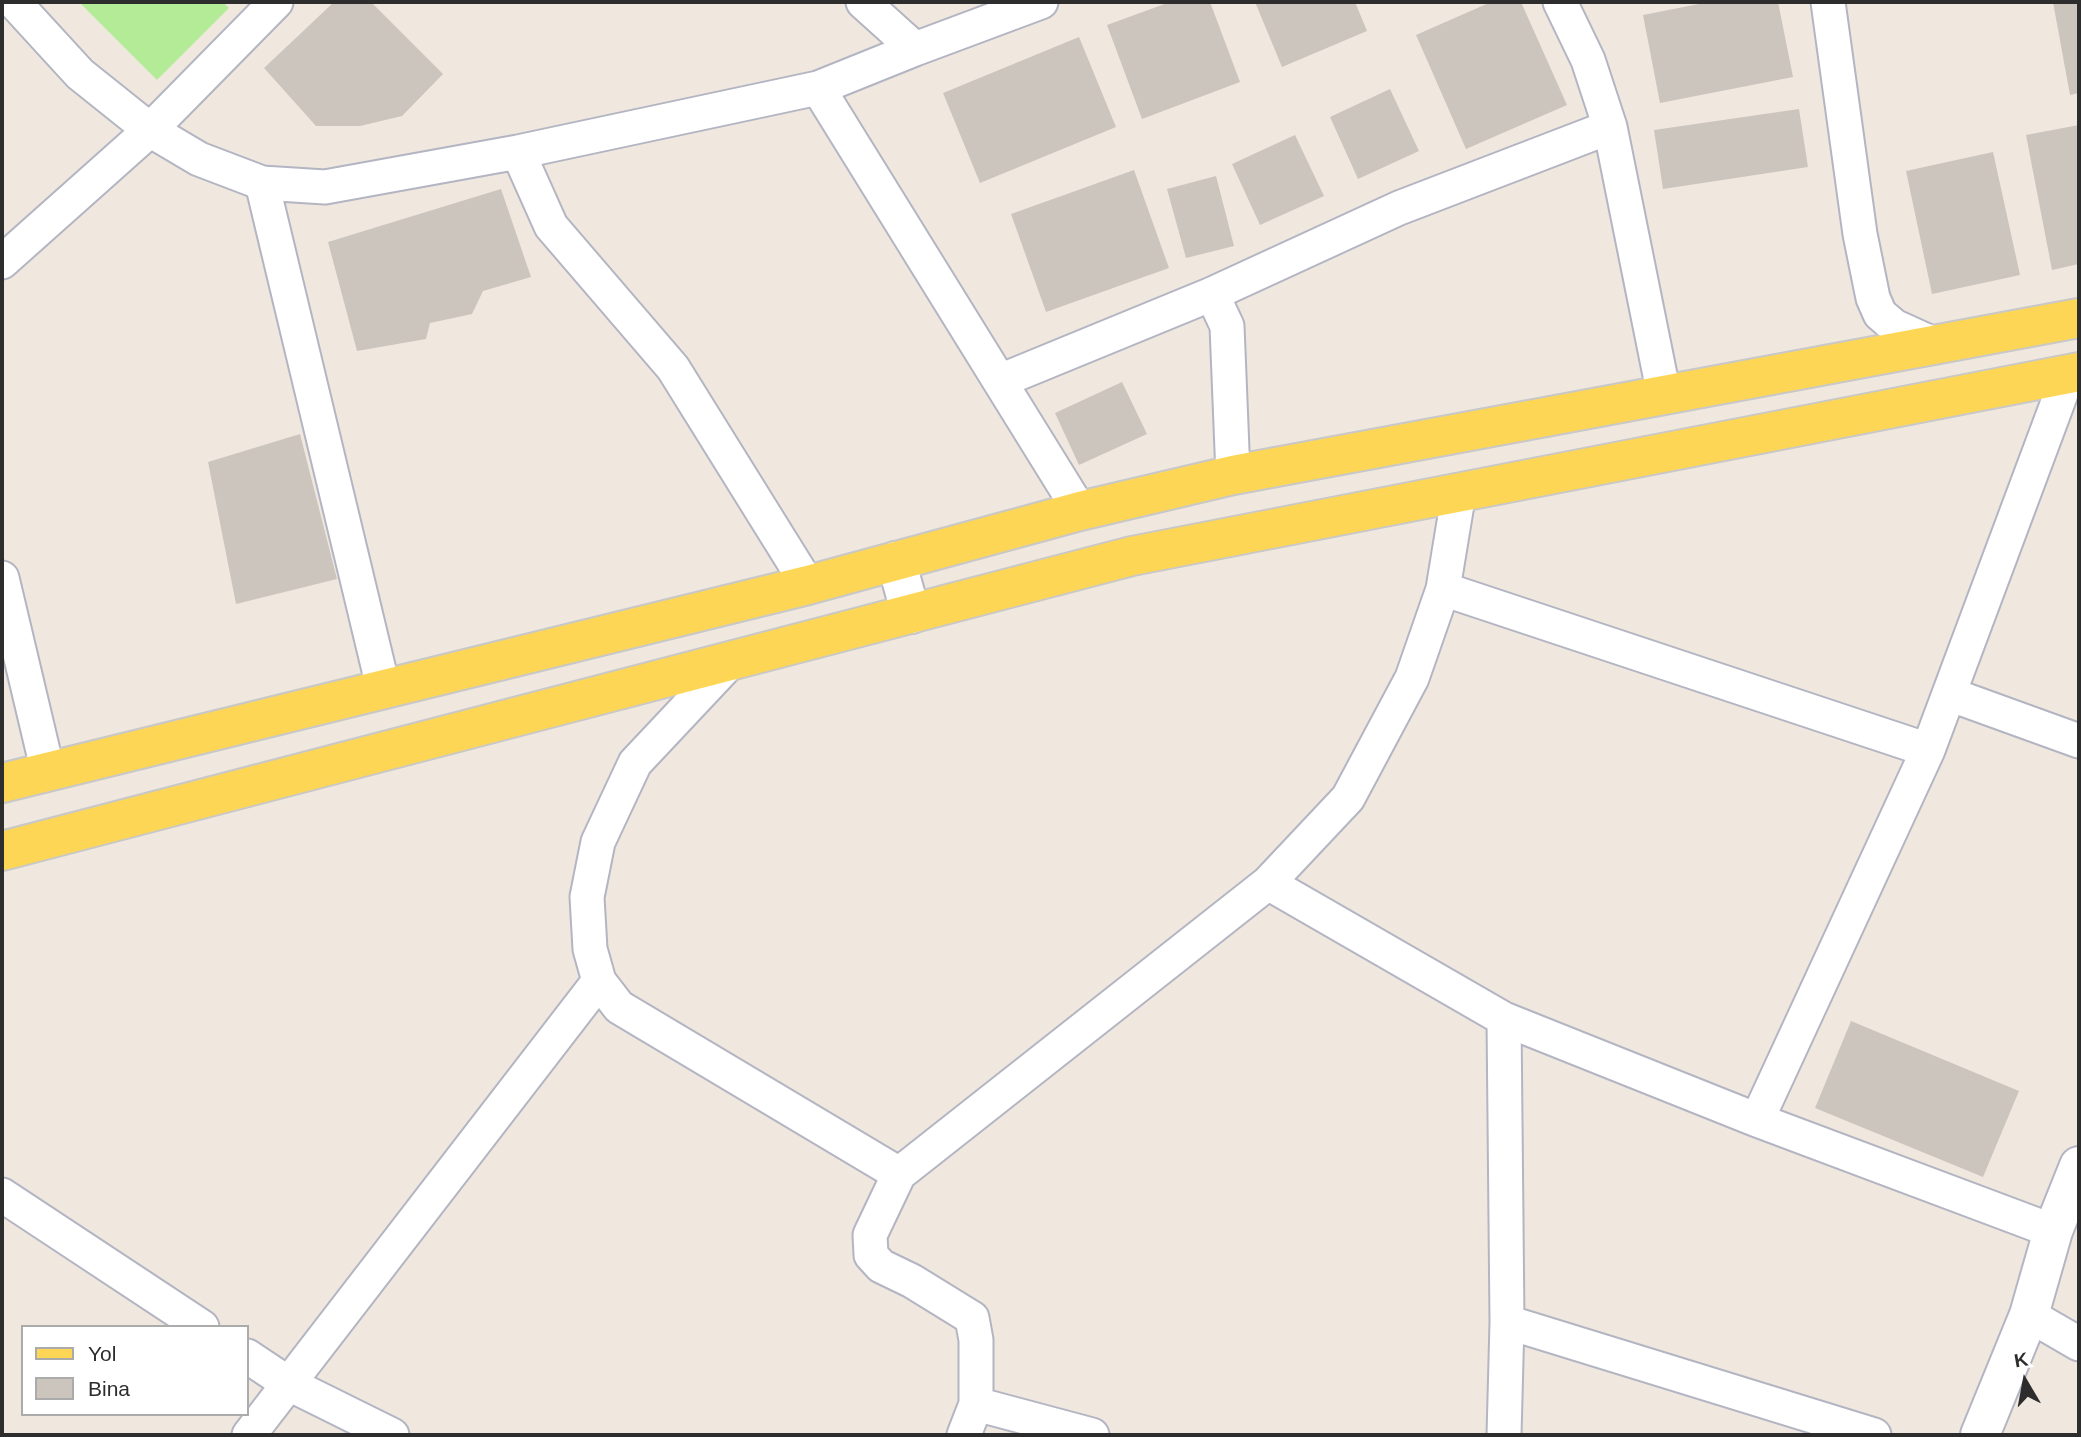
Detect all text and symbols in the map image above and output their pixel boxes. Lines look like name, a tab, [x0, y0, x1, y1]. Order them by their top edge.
legend	[21, 1325, 248, 1416]
text: Yol	[88, 1342, 116, 1365]
north arrow	[1990, 1346, 2060, 1416]
text: K	[2013, 1348, 2030, 1371]
text: Bina	[88, 1377, 130, 1400]

